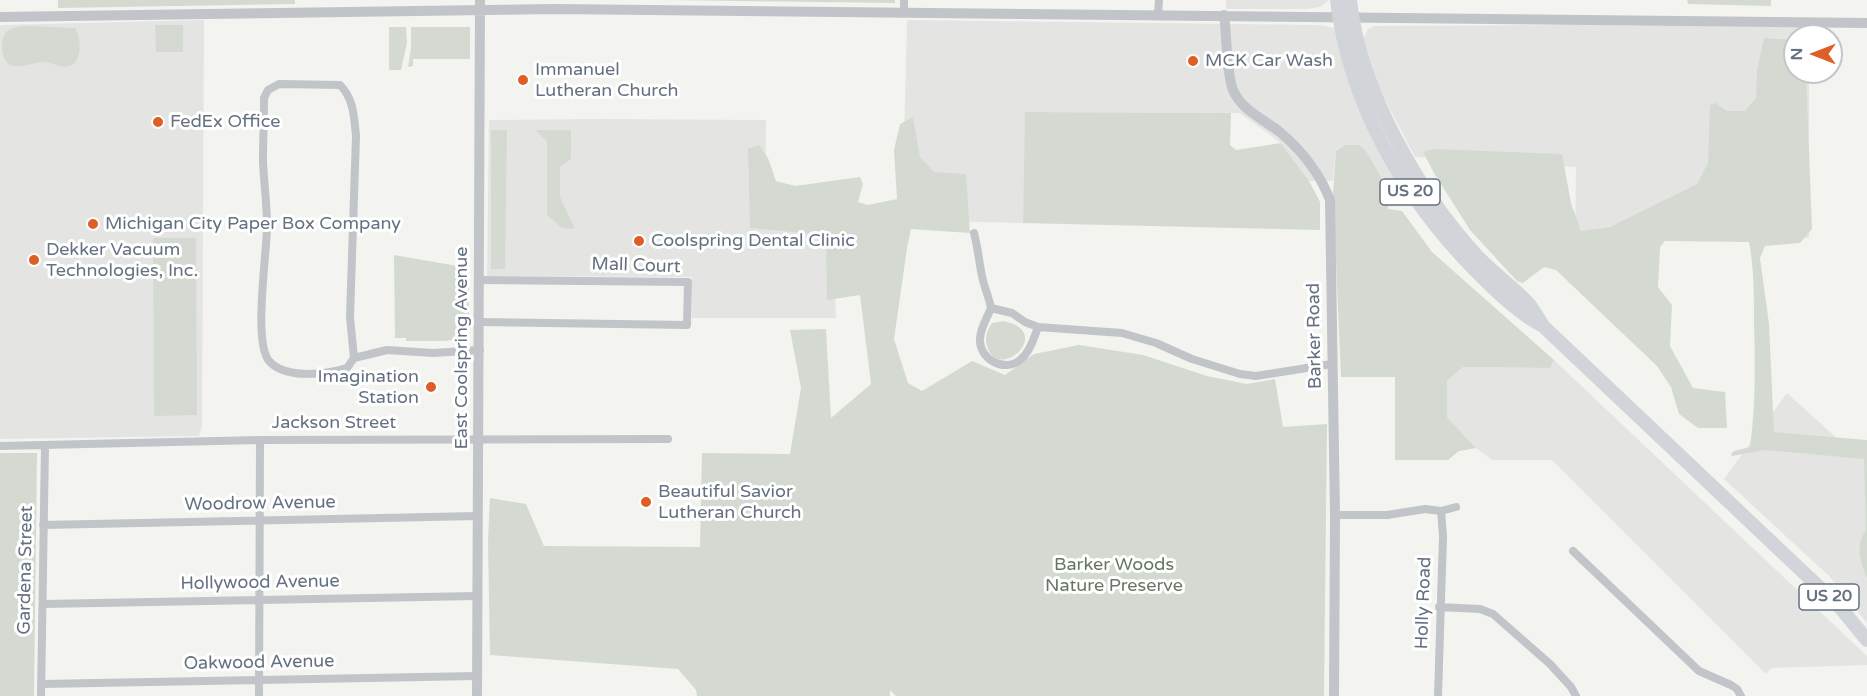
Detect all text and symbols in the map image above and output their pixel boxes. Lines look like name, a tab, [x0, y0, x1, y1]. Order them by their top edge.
north arrow	[1783, 24, 1843, 84]
text: N	[1787, 48, 1807, 60]
place label: MCK Car Wash	[1205, 50, 1333, 72]
marker: MCK Car Wash	[1186, 54, 1200, 68]
place label: Immanuel Lutheran Church	[535, 59, 679, 101]
marker: Immanuel Lutheran Church	[516, 73, 530, 87]
place label: FedEx Office	[170, 111, 280, 133]
marker: FedEx Office	[151, 115, 165, 129]
road number: US 20	[1380, 179, 1440, 205]
place label: Michigan City Paper Box Company	[105, 213, 401, 235]
marker: Michigan City Paper Box Company	[86, 217, 100, 231]
place label: Coolspring Dental Clinic	[651, 230, 855, 252]
marker: Coolspring Dental Clinic	[632, 234, 646, 248]
place label: Dekker Vacuum Technologies, Inc.	[46, 239, 198, 282]
street label: East Coolspring Avenue	[451, 247, 473, 449]
marker: Dekker Vacuum Technologies, Inc.	[27, 253, 41, 267]
street label: Mall Court	[591, 254, 681, 278]
street label: Barker Road	[1303, 283, 1327, 389]
place label: Imagination Station	[317, 366, 419, 409]
marker: Imagination Station	[424, 380, 438, 394]
street label: Jackson Street	[272, 412, 396, 434]
place label: Beautiful Savior Lutheran Church	[658, 481, 802, 524]
street label: Woodrow Avenue	[184, 492, 336, 516]
marker: Beautiful Savior Lutheran Church	[639, 495, 653, 509]
street label: Gardena Street	[14, 505, 38, 635]
park label: Barker Woods Nature Preserve	[1045, 554, 1183, 596]
street label: Holly Road	[1412, 556, 1436, 650]
street label: Hollywood Avenue	[180, 571, 340, 595]
road number: US 20	[1799, 584, 1859, 610]
street label: Oakwood Avenue	[183, 651, 335, 675]

